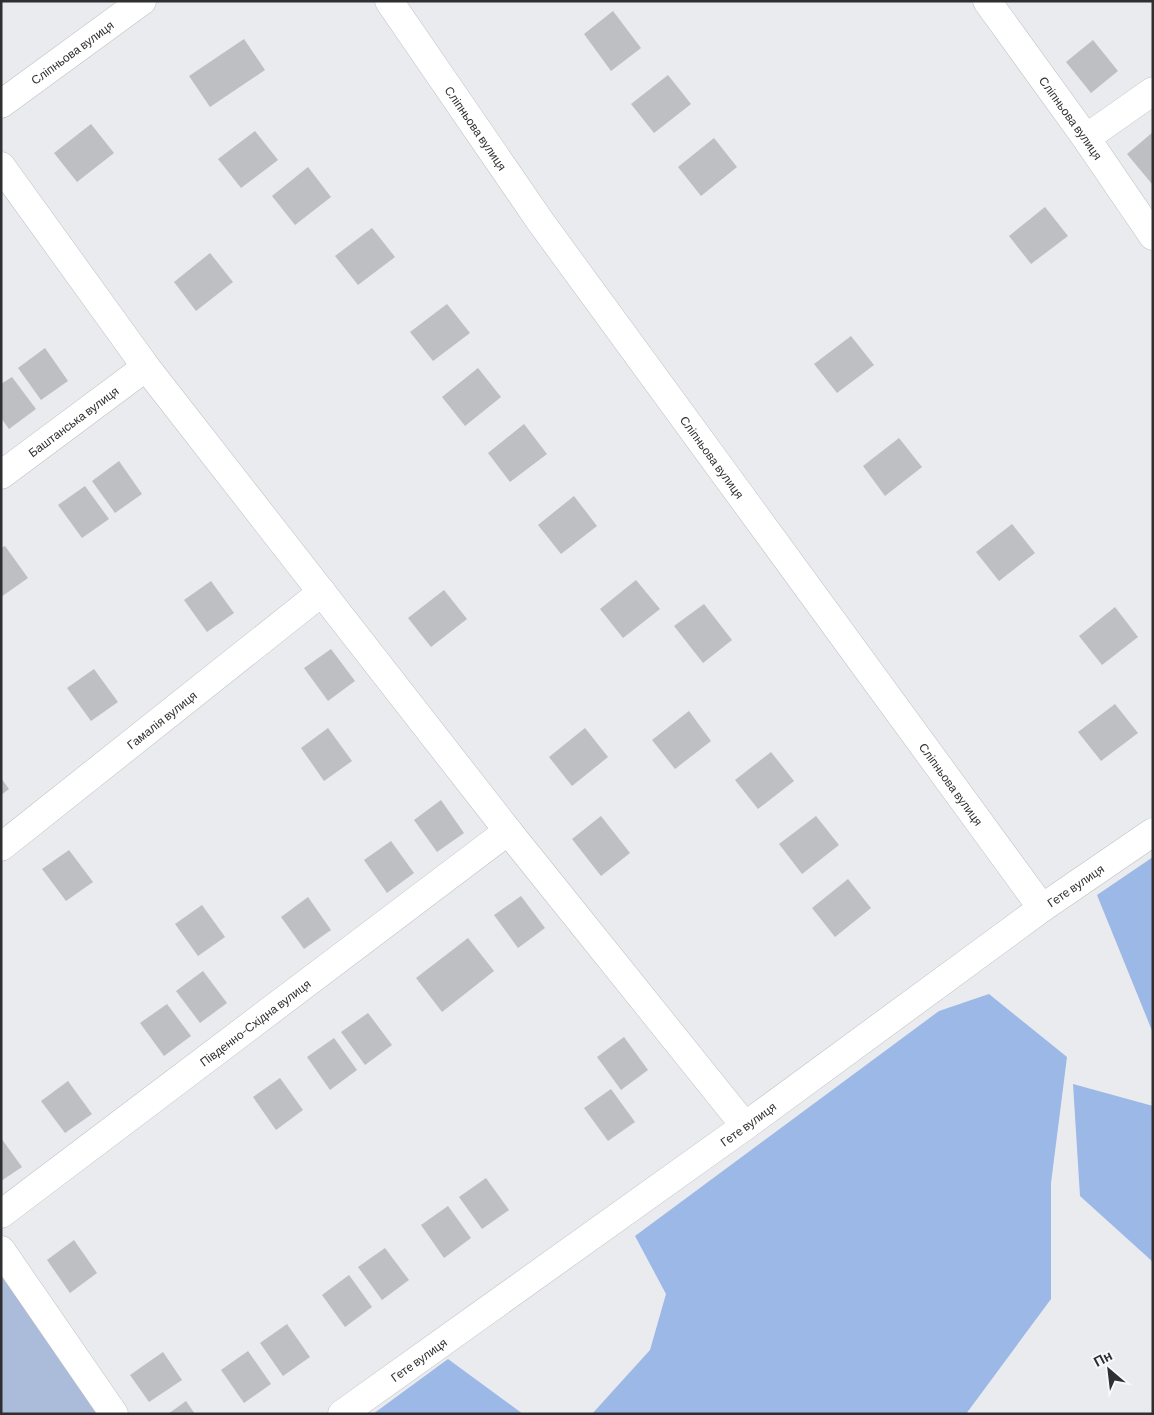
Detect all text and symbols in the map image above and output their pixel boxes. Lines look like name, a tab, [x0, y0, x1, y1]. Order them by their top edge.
street label: Сліпньова вулиця	[28, 17, 116, 87]
street label: Сліпньова вулиця	[1037, 74, 1106, 162]
street label: Сліпньова вулиця	[442, 83, 510, 173]
street label: Баштанська вулиця	[25, 383, 121, 459]
street label: Сліпньова вулиця	[678, 413, 747, 501]
street label: Гамалія вулиця	[124, 688, 199, 751]
street label: Сліпньова вулиця	[917, 740, 986, 828]
street label: Гете вулиця	[1044, 861, 1106, 910]
street label: Південно-Східна вулиця	[197, 976, 313, 1069]
street label: Гете вулиця	[717, 1099, 778, 1149]
street label: Гете вулиця	[388, 1335, 449, 1384]
north arrow	[1084, 1345, 1134, 1395]
text: Пн	[1090, 1346, 1115, 1370]

